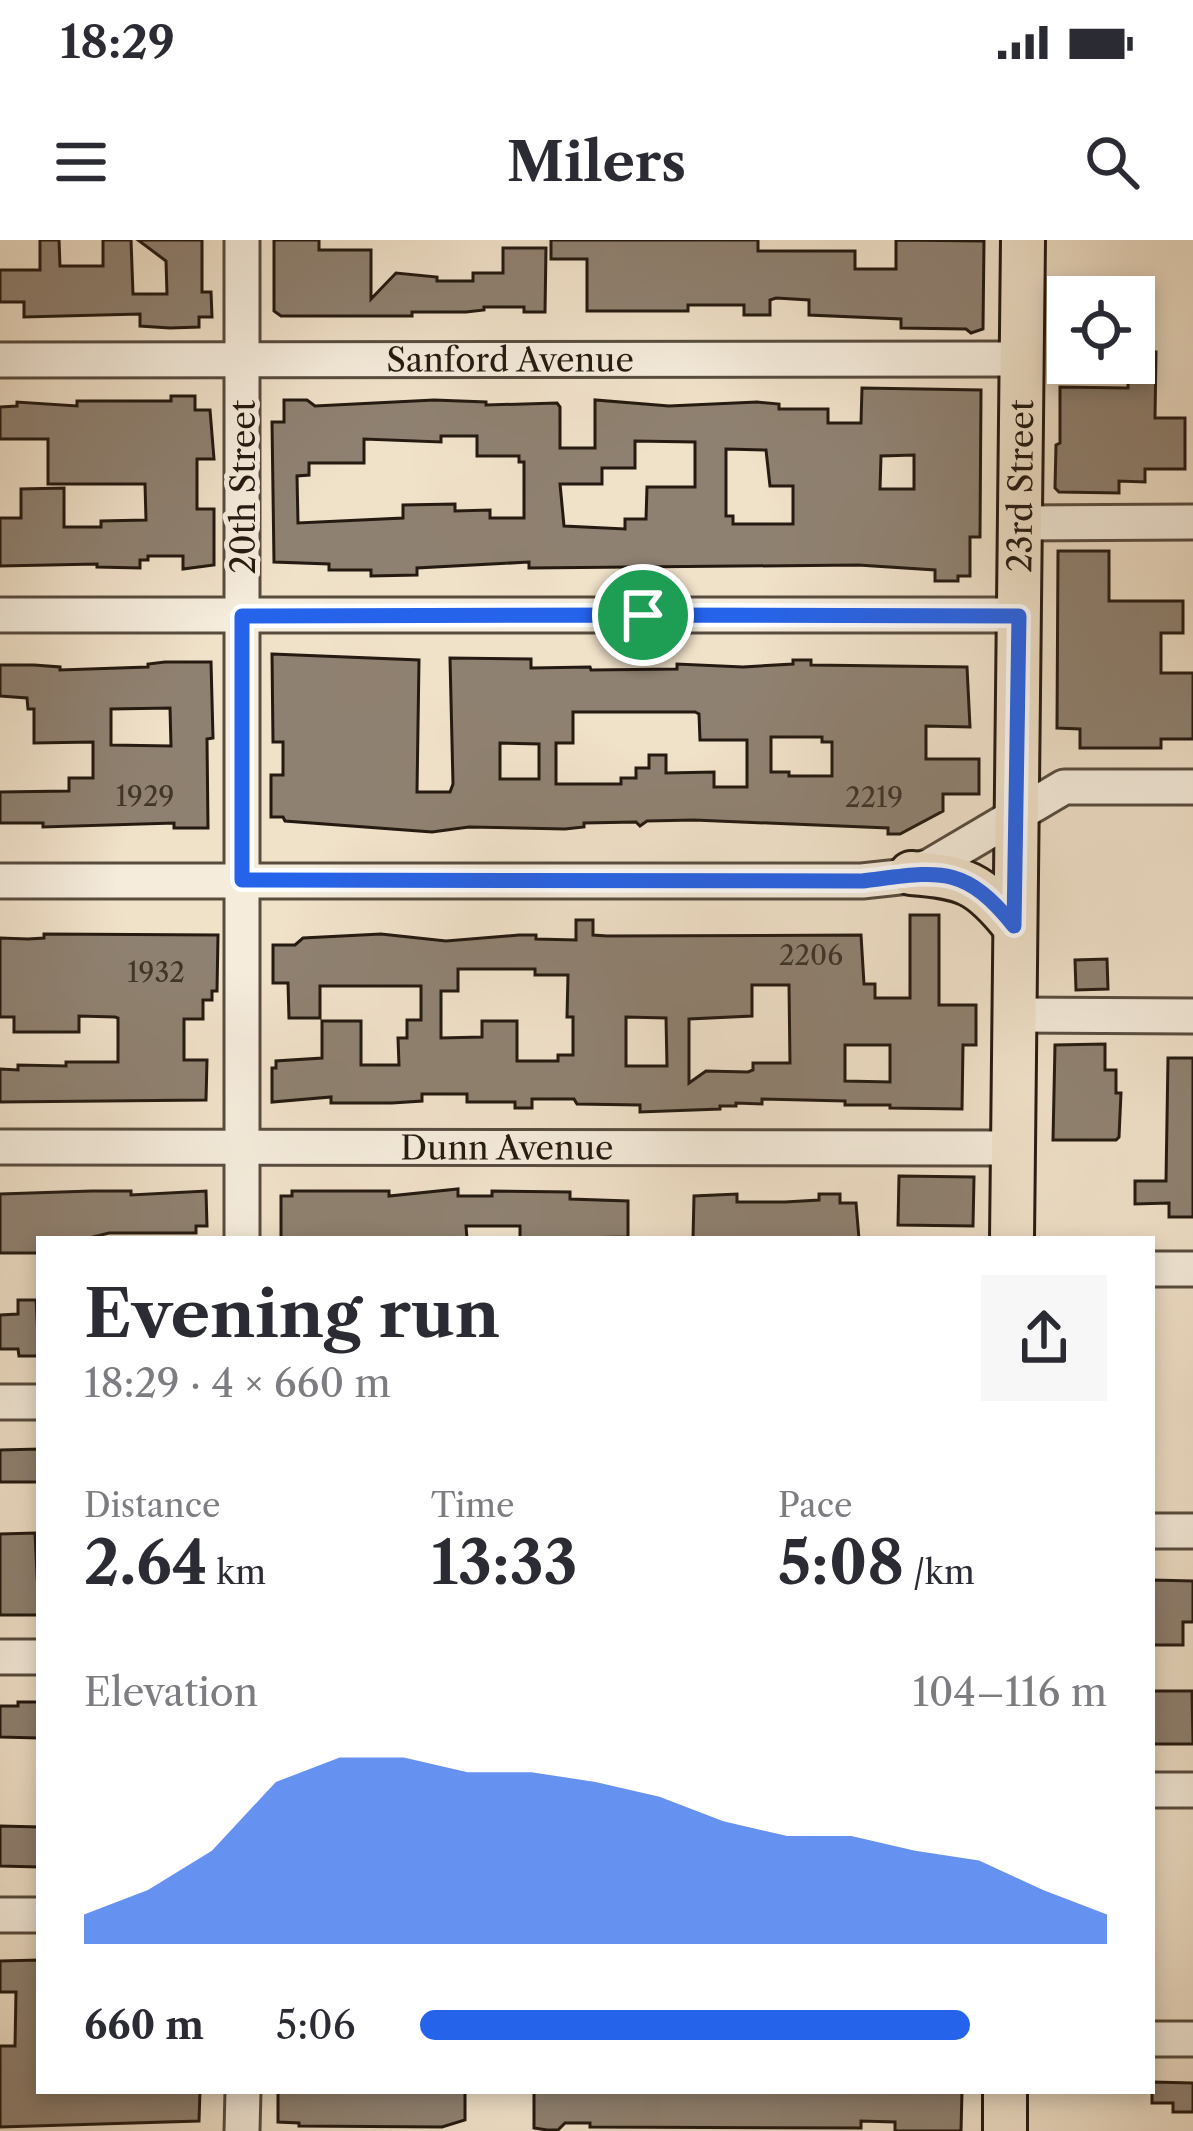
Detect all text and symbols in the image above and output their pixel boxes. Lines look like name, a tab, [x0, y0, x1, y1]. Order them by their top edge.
text: 18:29	[60, 14, 175, 70]
icon: menu	[48, 129, 114, 195]
text: Milers	[507, 129, 686, 195]
icon: search	[1079, 129, 1145, 195]
map controls	[1047, 276, 1155, 384]
button: locate	[1047, 276, 1155, 384]
street label: Sanford Avenue	[386, 339, 634, 381]
street label: 20th Street	[223, 399, 264, 574]
street label: 23rd Street	[999, 399, 1042, 573]
pin	[592, 564, 694, 666]
icon: arrive	[610, 582, 676, 648]
house number: 1929	[116, 780, 174, 813]
house number: 2219	[845, 781, 903, 814]
house number: 2206	[779, 939, 843, 972]
house number: 1932	[127, 956, 185, 989]
street label: Dunn Avenue	[400, 1127, 614, 1169]
text: Evening run	[84, 1273, 500, 1354]
button: share	[981, 1275, 1107, 1401]
text: 18:29 · 4 × 660 m	[84, 1359, 391, 1407]
text: Distance	[84, 1485, 221, 1526]
text: Time	[431, 1485, 514, 1526]
text: Pace	[778, 1485, 853, 1526]
text: 2.64	[84, 1526, 207, 1600]
text: 13:33	[431, 1526, 578, 1600]
text: 5:08	[778, 1526, 904, 1600]
text: km	[207, 1552, 266, 1593]
text: /km	[904, 1552, 975, 1593]
text: Elevation	[84, 1668, 258, 1716]
text: 104–116 m	[912, 1668, 1107, 1716]
text: 660 m	[84, 2001, 204, 2049]
text: 5:06	[276, 2001, 356, 2049]

